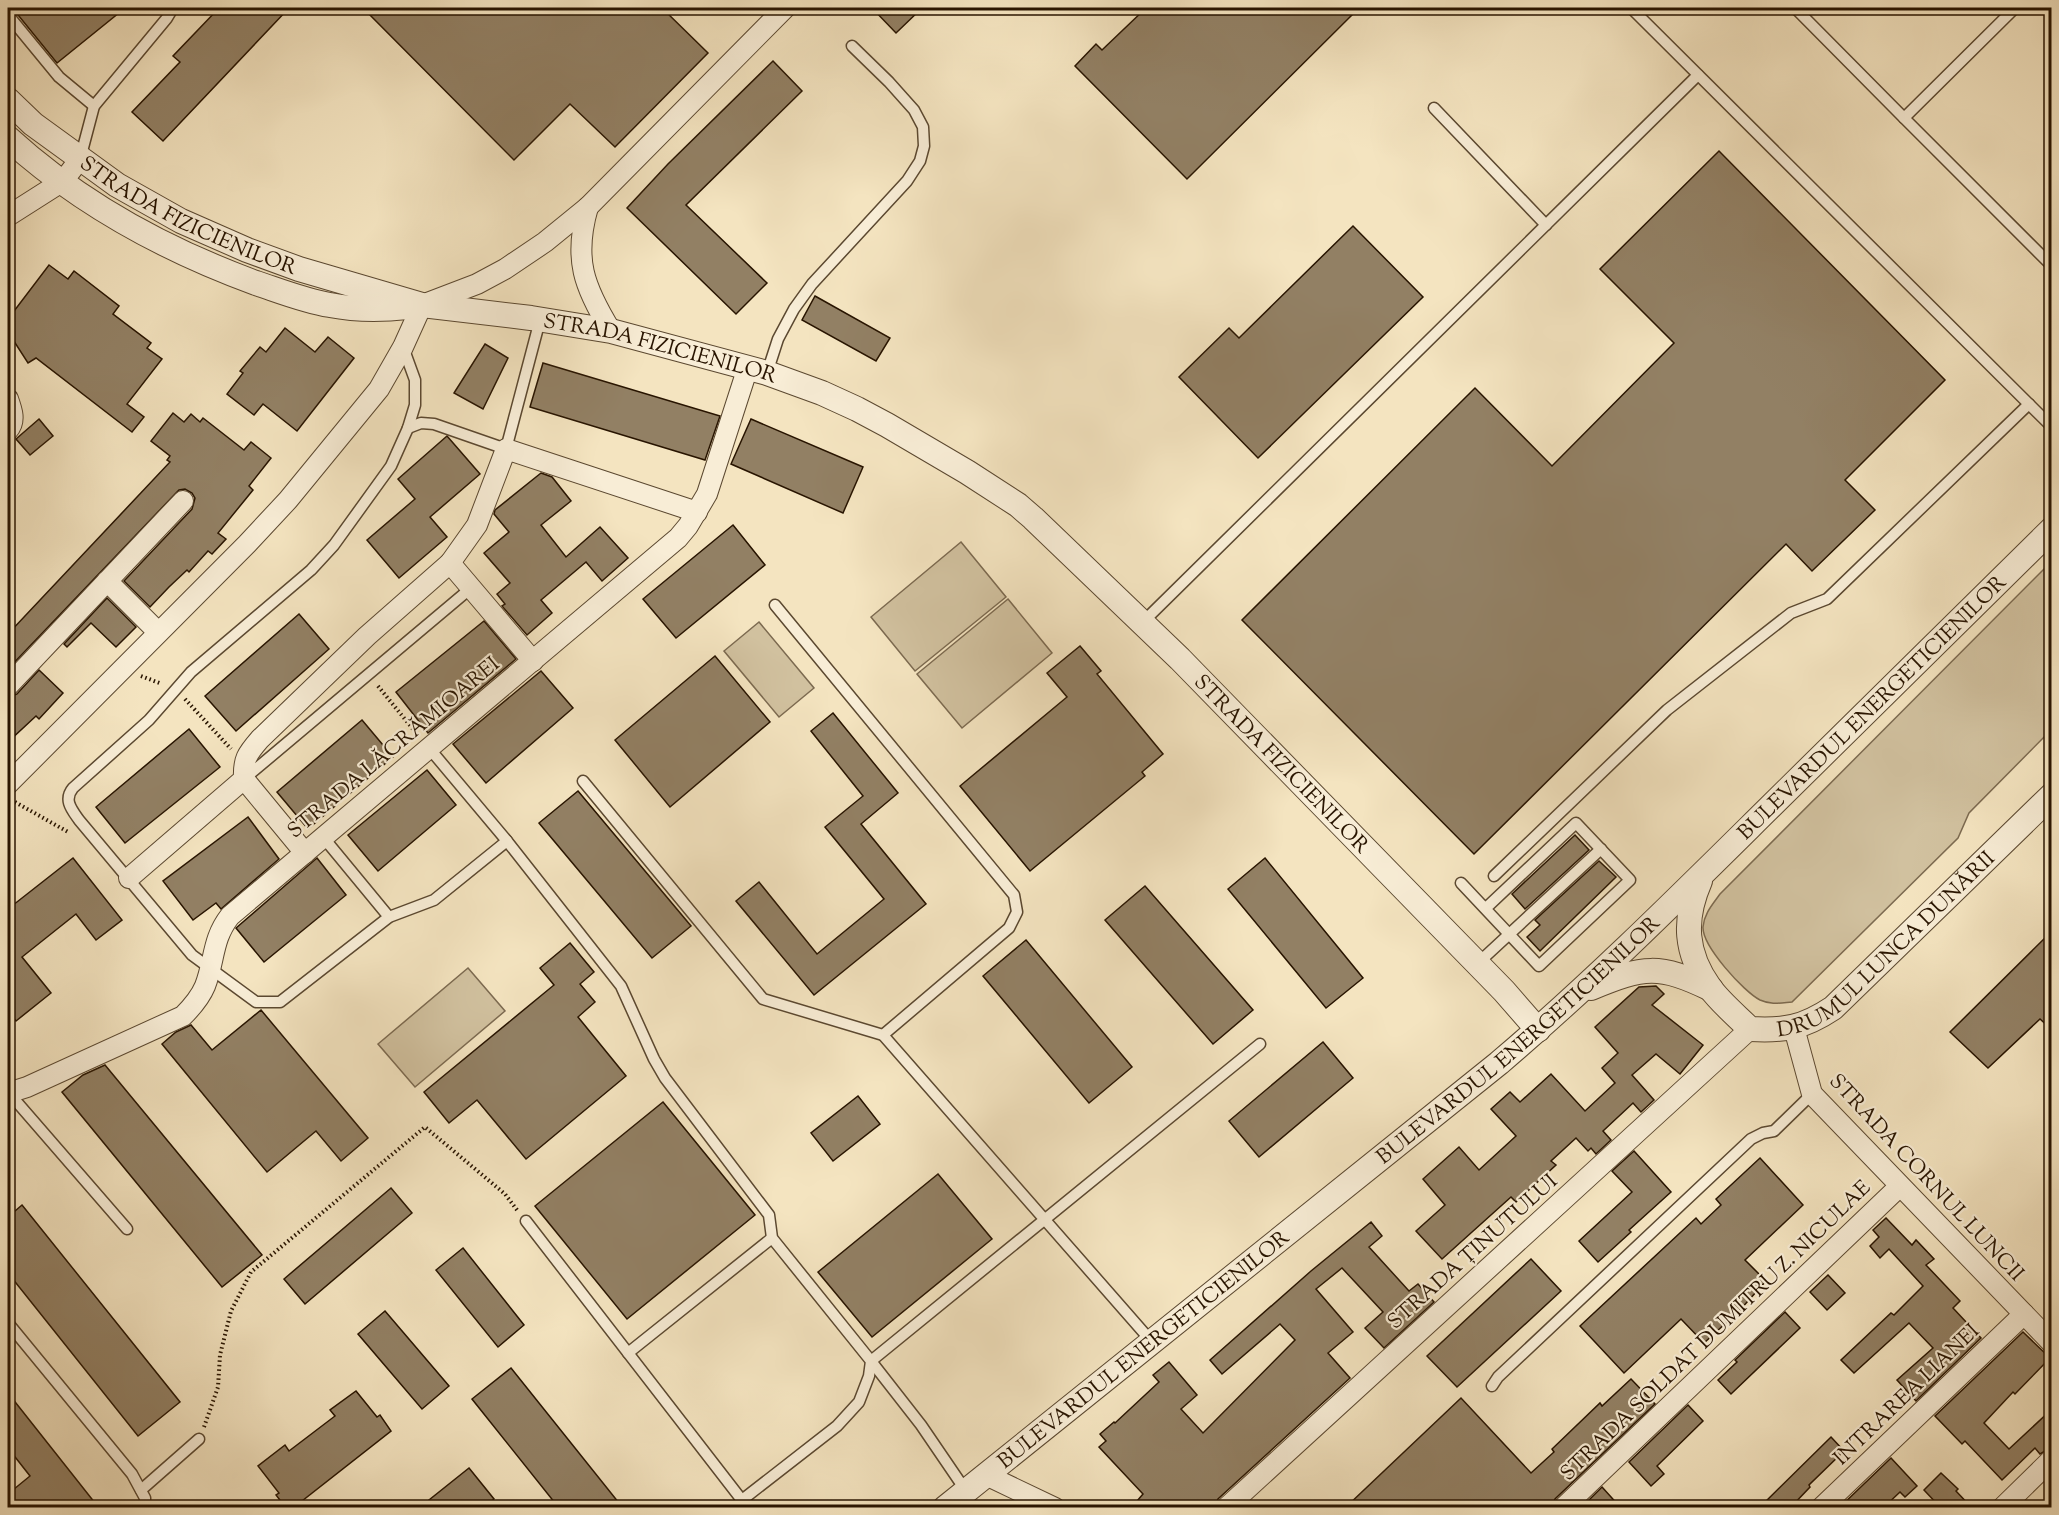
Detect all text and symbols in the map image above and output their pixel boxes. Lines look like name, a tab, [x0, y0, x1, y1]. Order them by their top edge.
street label: STRADA FIZICIENILOR	[73, 150, 300, 284]
street label: STRADA FIZICIENILOR	[541, 307, 781, 392]
street label: BULEVARDUL ENERGETICIENILOR	[1732, 569, 2014, 848]
street label: STRADA LĂCRĂMIOAREI	[282, 650, 507, 847]
street label: STRADA FIZICIENILOR	[1186, 669, 1375, 861]
street label: DRUMUL LUNCA DUNĂRII	[1775, 845, 2003, 1046]
street label: BULEVARDUL ENERGETICIENILOR	[1371, 910, 1668, 1173]
street label: STRADA CORNUL LUNCII	[1821, 1068, 2030, 1289]
street label: STRADA ȚINUTULUI	[1382, 1168, 1565, 1337]
street label: STRADA SOLDAT DUMITRU Z. NICULAE	[1554, 1174, 1879, 1489]
street label: BULEVARDUL ENERGETICIENILOR	[992, 1224, 1297, 1477]
street label: INTRAREA LIANEI	[1828, 1318, 1987, 1473]

